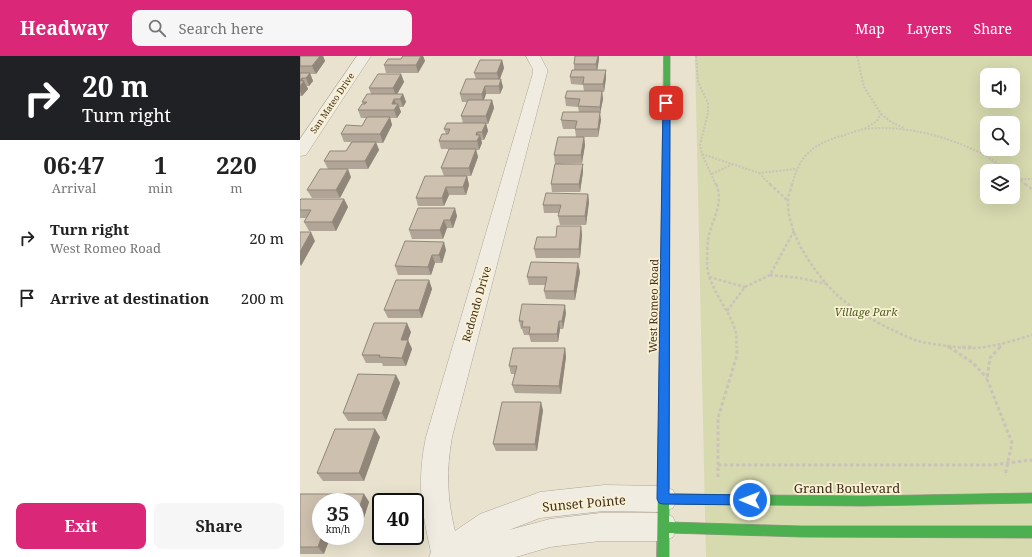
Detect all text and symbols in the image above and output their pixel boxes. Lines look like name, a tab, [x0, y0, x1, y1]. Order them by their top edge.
search box	[132, 10, 412, 46]
text: Headway	[20, 15, 108, 41]
icon: search	[146, 17, 168, 39]
text: Search here	[178, 18, 264, 38]
text: Map	[855, 19, 885, 38]
text: Layers	[907, 19, 952, 38]
text: Share	[974, 19, 1012, 38]
text: 20 m	[82, 67, 149, 105]
map controls	[980, 68, 1020, 204]
button: sound	[980, 68, 1020, 108]
street label: San Mateo Drive	[307, 70, 357, 136]
icon: right	[16, 72, 68, 124]
pin	[649, 86, 683, 120]
icon: arrive	[655, 92, 677, 114]
text: Turn right	[82, 103, 171, 127]
button: search	[980, 116, 1020, 156]
text: 06:47	[43, 148, 105, 181]
text: 1	[154, 148, 167, 181]
text: 220	[216, 148, 257, 181]
button: layers	[980, 164, 1020, 204]
text: Arrival	[52, 179, 96, 197]
text: min	[148, 179, 173, 197]
text: m	[230, 179, 243, 197]
text: Turn right	[50, 219, 129, 239]
icon: right	[16, 227, 38, 249]
text: 20 m	[249, 228, 284, 248]
text: West Romeo Road	[50, 239, 161, 257]
street label: West Romeo Road	[645, 259, 661, 353]
street label: Redondo Drive	[458, 264, 494, 344]
icon: arrive	[16, 287, 38, 309]
text: Arrive at destination	[50, 288, 209, 308]
text: 200 m	[241, 288, 284, 308]
park label: Village Park	[835, 304, 898, 319]
position arrow	[729, 479, 771, 521]
street label: Grand Boulevard	[794, 479, 900, 497]
street label: Sunset Pointe	[541, 490, 627, 516]
speed limit sign: 40	[372, 493, 424, 545]
text: 35	[327, 500, 349, 527]
button: Exit	[16, 503, 146, 549]
button: Share	[154, 503, 284, 549]
text: km/h	[326, 522, 350, 536]

